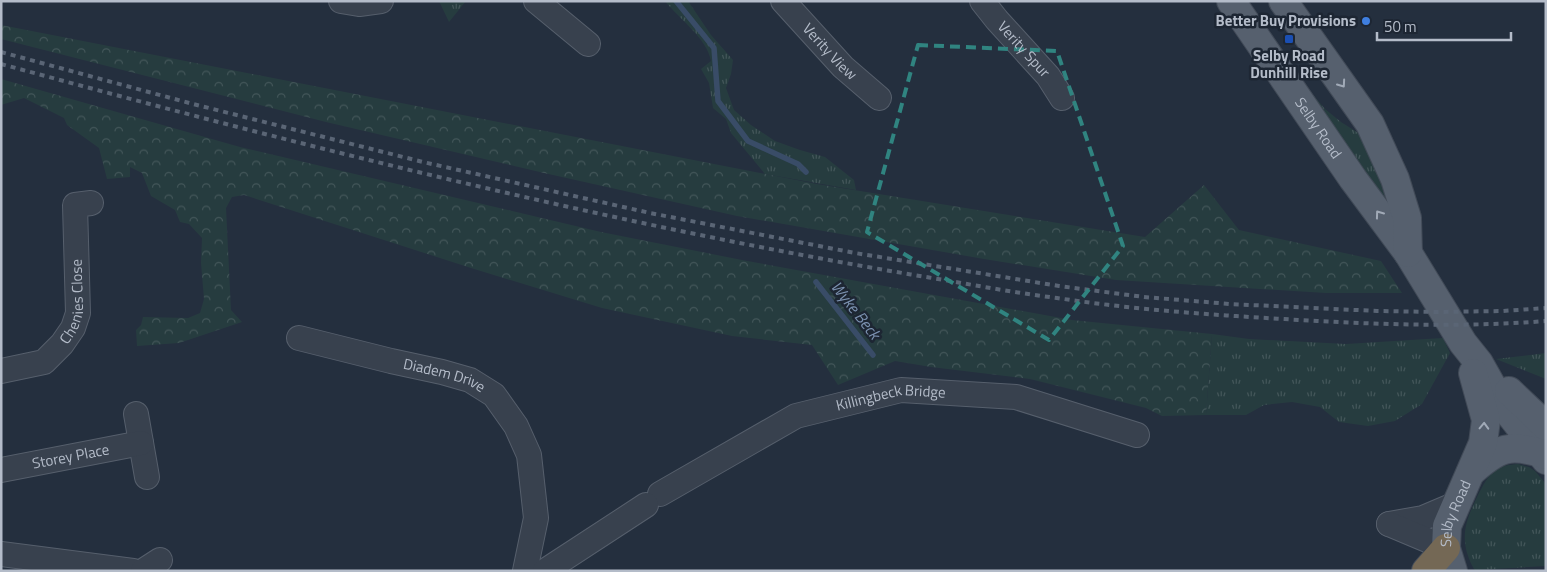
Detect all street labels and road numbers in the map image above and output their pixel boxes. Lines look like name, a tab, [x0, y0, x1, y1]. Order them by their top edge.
street label: Verity Spur	[992, 16, 1056, 82]
street label: Verity View	[797, 18, 862, 85]
street label: Selby Road	[1289, 92, 1348, 163]
street label: Chenies Close	[53, 259, 89, 349]
street label: Diadem Drive	[401, 352, 490, 398]
street label: Killingbeck Bridge	[833, 378, 946, 417]
street label: Storey Place	[30, 437, 111, 475]
street label: Selby Road	[1434, 476, 1477, 548]

